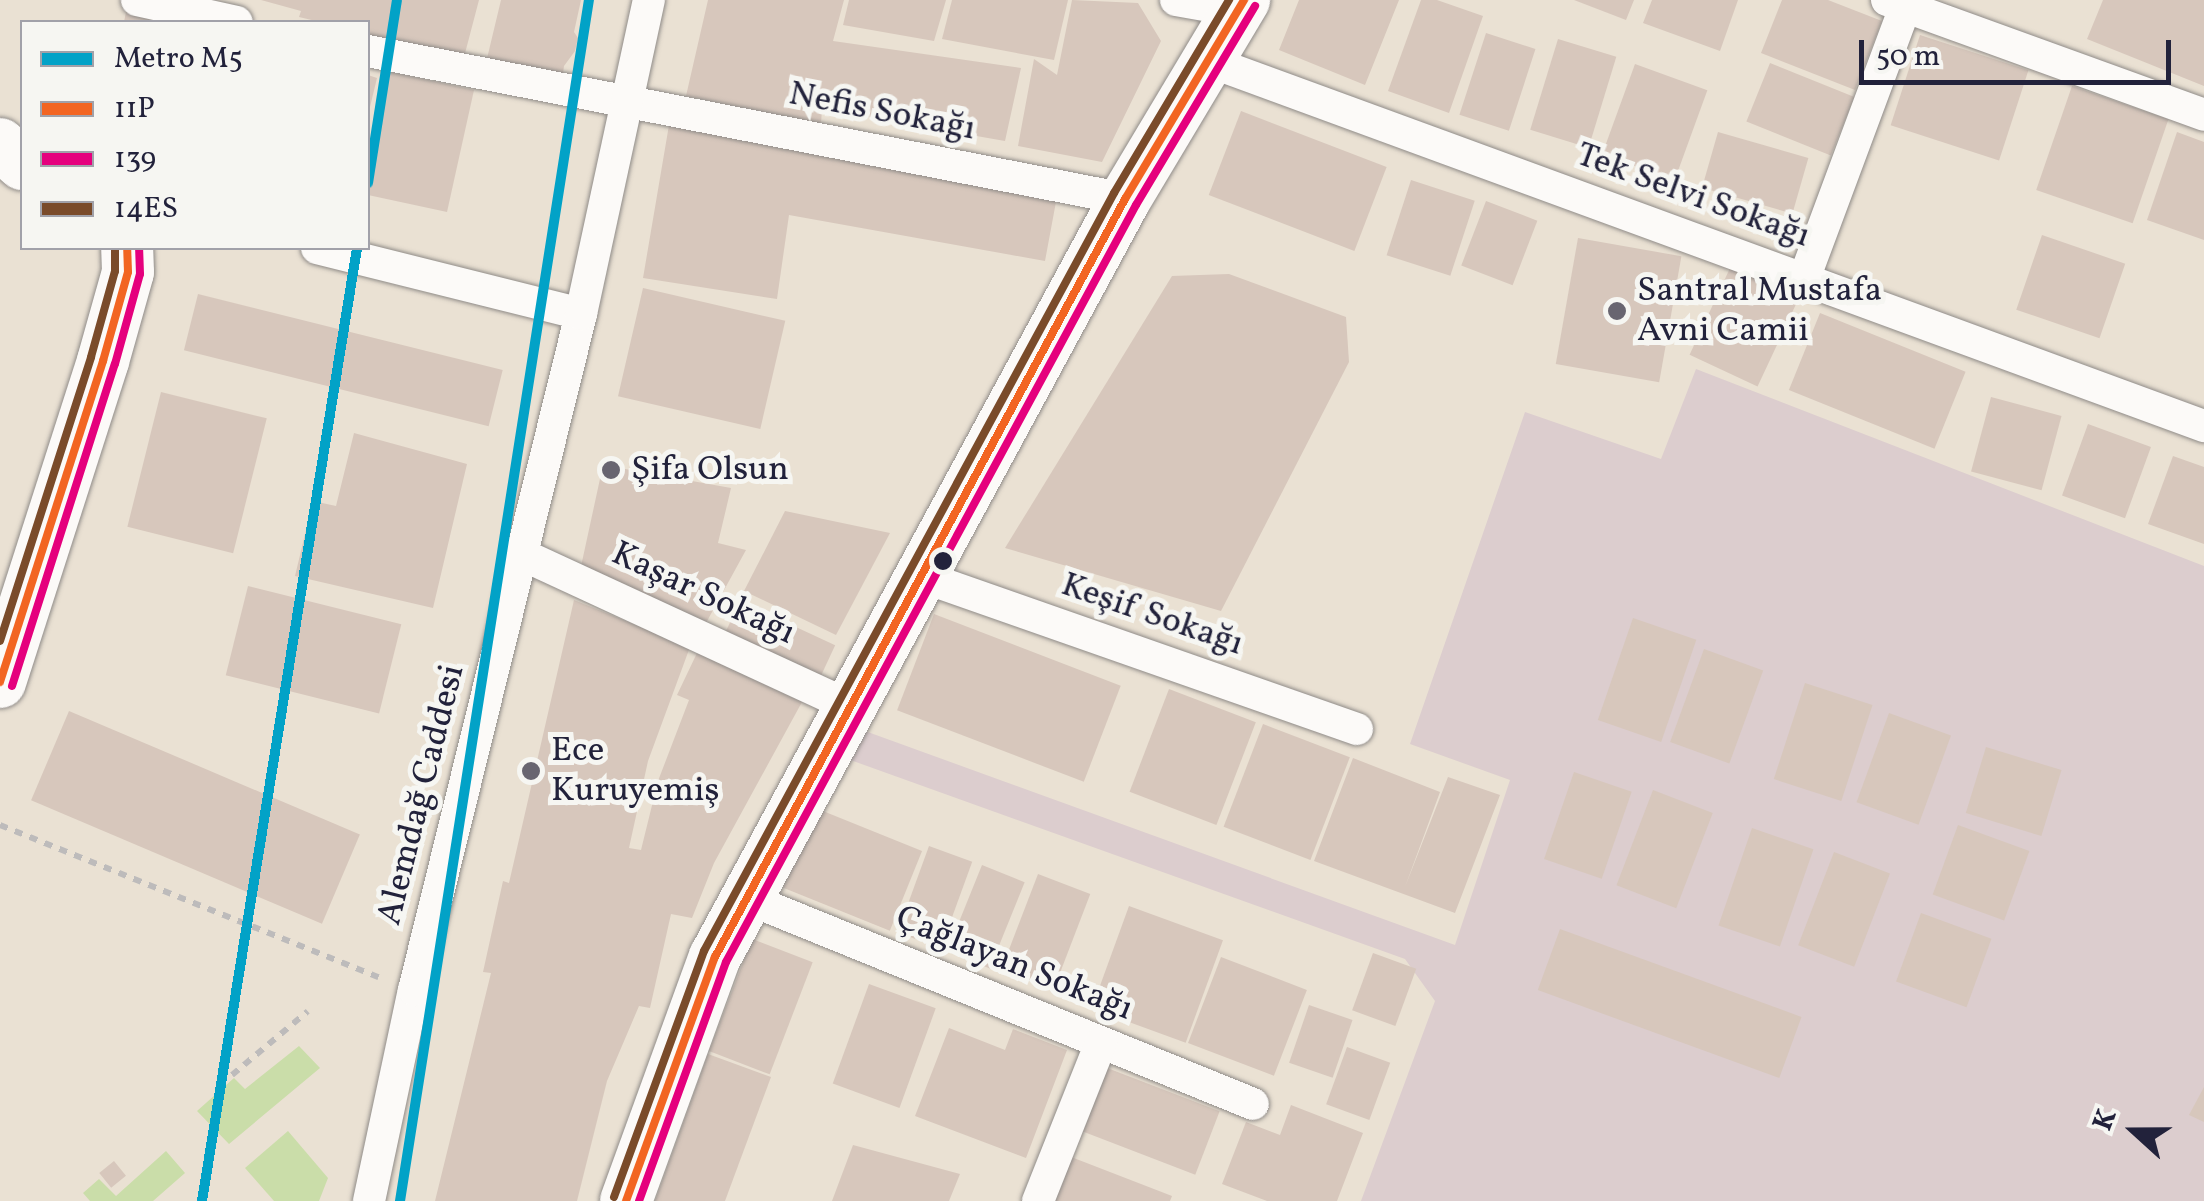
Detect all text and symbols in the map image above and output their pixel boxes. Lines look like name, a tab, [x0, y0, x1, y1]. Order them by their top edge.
legend	[20, 20, 370, 250]
scale bar	[1864, 20, 2176, 82]
text: 50 m	[1876, 36, 1940, 78]
text: Metro M5	[114, 38, 243, 80]
street label: Nefis Sokağı	[785, 73, 979, 151]
text: 11P	[114, 88, 155, 130]
street label: Tek Selvi Sokağı	[1570, 134, 1816, 258]
text: 139	[114, 138, 156, 180]
text: 14ES	[114, 188, 178, 230]
place label: Santral Mustafa Avni Camii	[1637, 270, 1882, 352]
marker: Santral Mustafa Avni Camii	[1606, 300, 1628, 322]
place label: Şifa Olsun	[631, 449, 789, 491]
marker: Şifa Olsun	[600, 459, 622, 481]
street label: Kaşar Sokağı	[605, 533, 801, 655]
unlabelled marker	[933, 551, 953, 571]
street label: Keşif Sokağı	[1057, 565, 1247, 665]
street label: Alemdağ Caddesi	[369, 661, 475, 929]
place label: Ece Kuruyemiş	[551, 730, 719, 812]
marker: Ece Kuruyemiş	[520, 760, 542, 782]
street label: Çağlayan Sokağı	[889, 897, 1139, 1031]
north arrow	[2084, 1081, 2184, 1181]
text: K	[2084, 1104, 2127, 1137]

